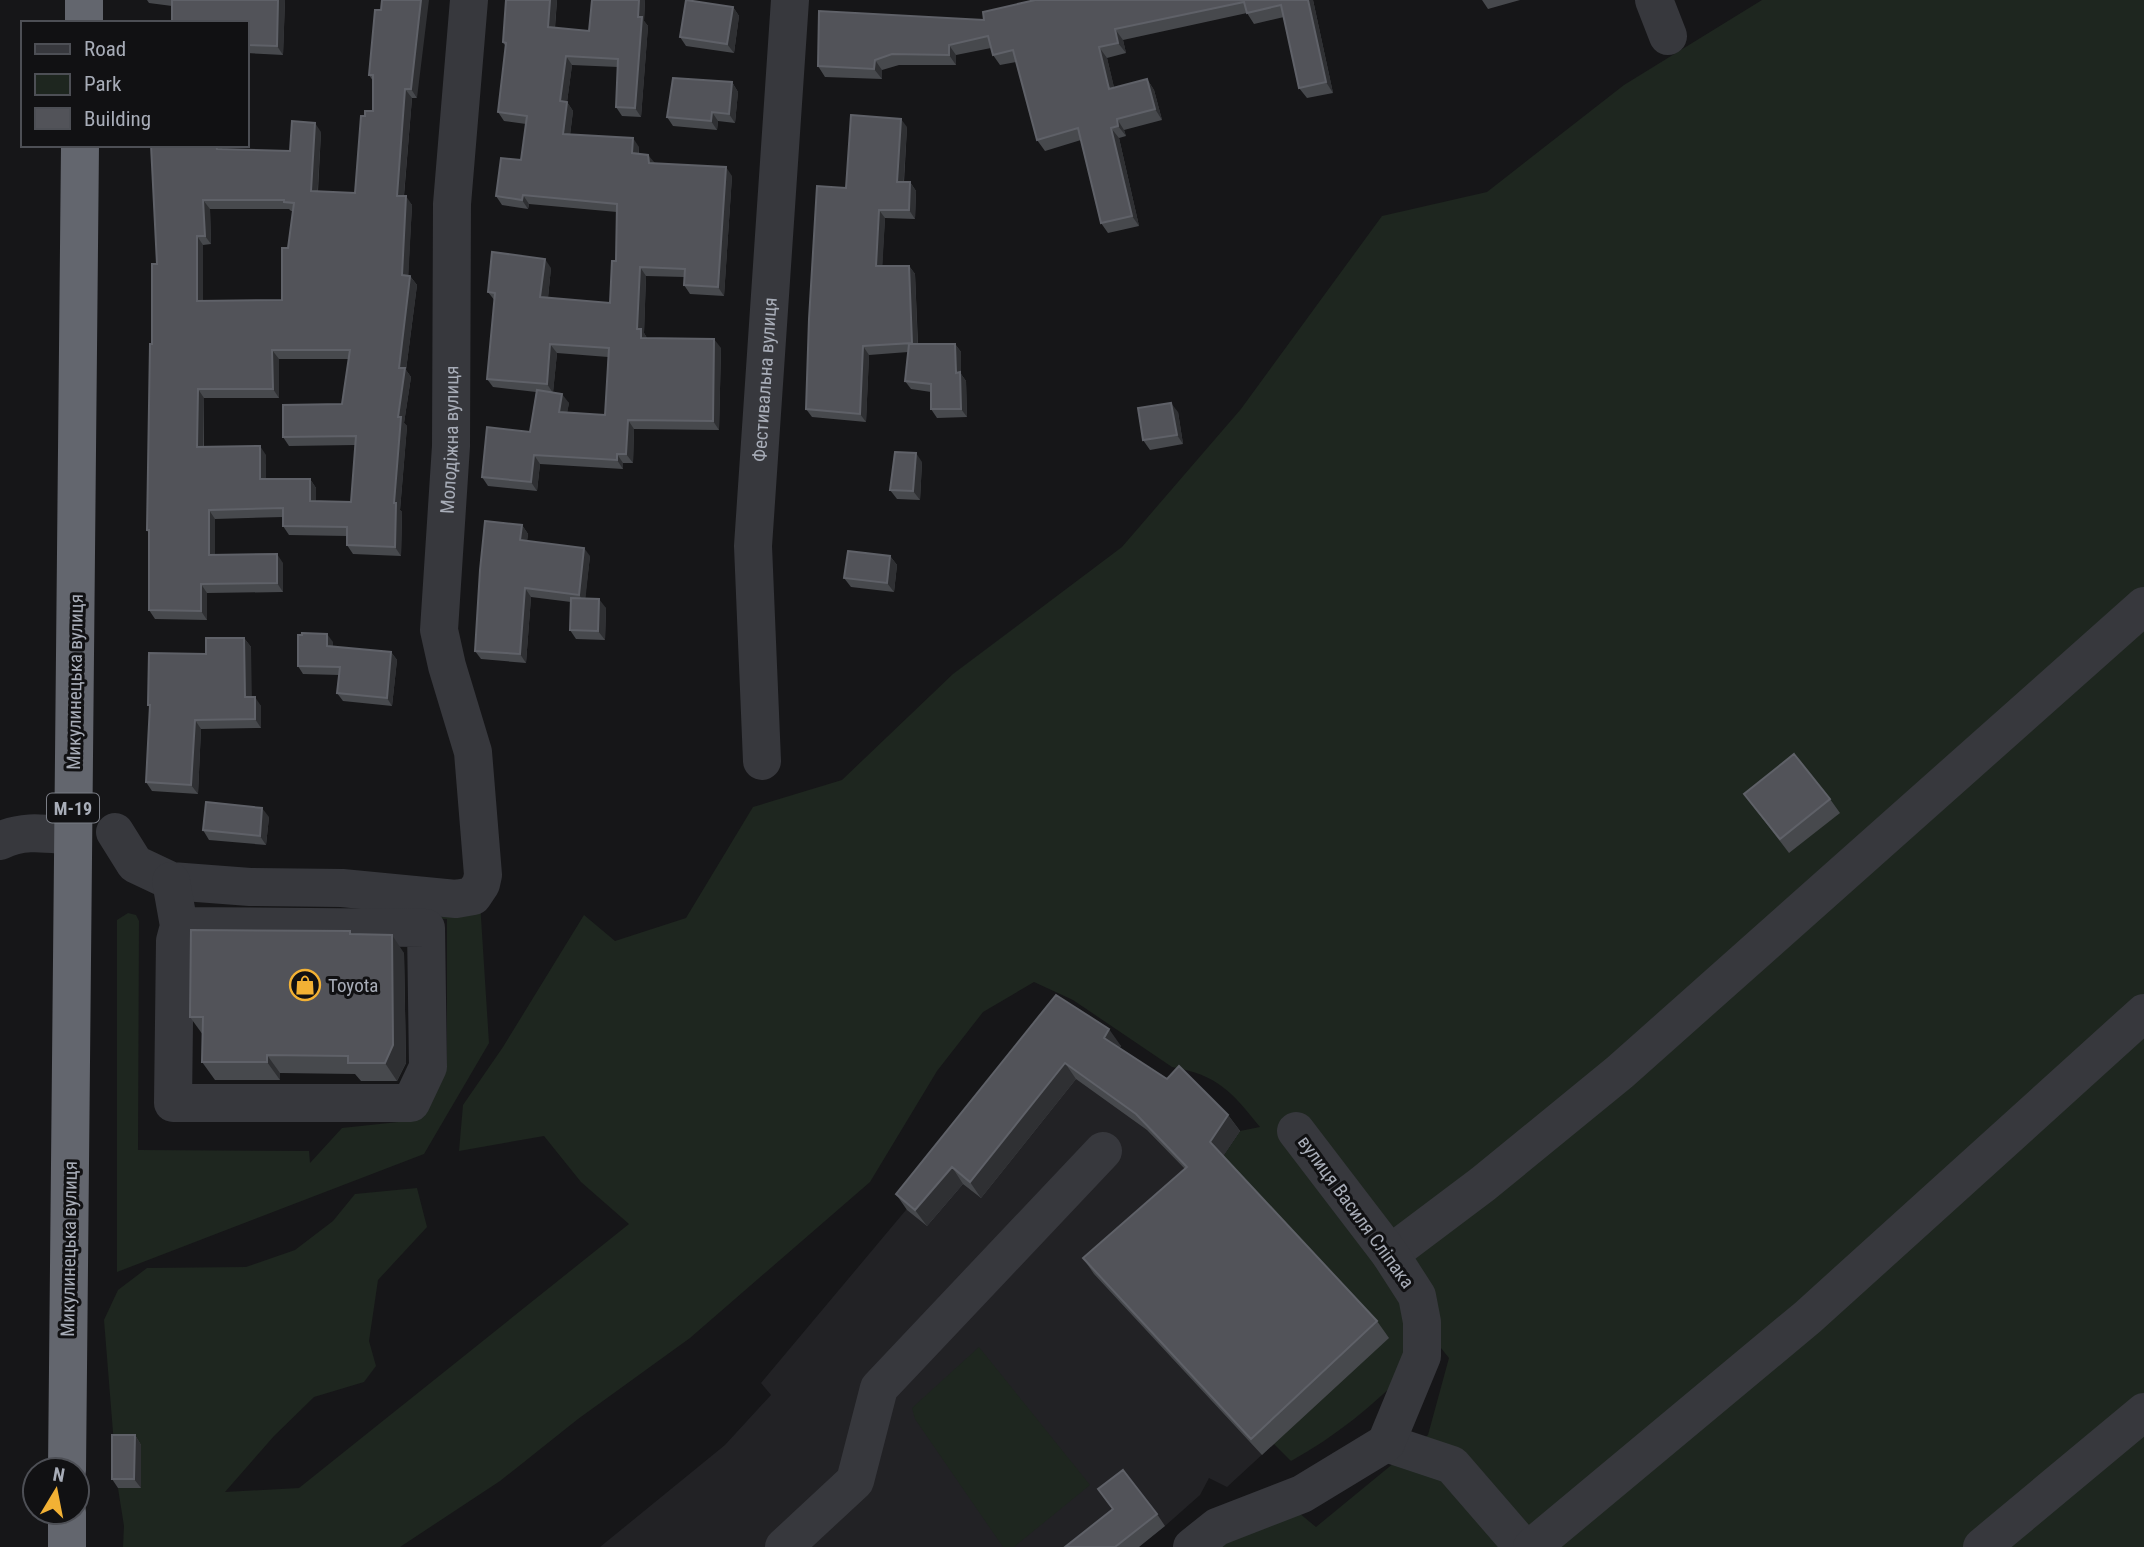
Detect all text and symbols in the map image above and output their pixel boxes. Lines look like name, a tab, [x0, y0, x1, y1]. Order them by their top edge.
legend	[21, 21, 248, 147]
text: Road	[84, 37, 126, 61]
text: Park	[84, 72, 122, 96]
text: Building	[84, 107, 151, 131]
street label: Фестивальна вулиця	[747, 297, 781, 462]
street label: Молодіжна вулиця	[435, 366, 463, 514]
street label: Микулинецька вулиця	[62, 594, 88, 770]
road number: М-19	[47, 794, 99, 822]
shop icon: Toyota	[288, 968, 322, 1002]
place label: Toyota	[328, 974, 378, 997]
street label: вулиця Василя Сліпака	[1293, 1131, 1419, 1293]
street label: Микулинецька вулиця	[56, 1161, 82, 1337]
north arrow	[21, 1456, 91, 1526]
text: N	[51, 1462, 67, 1487]

